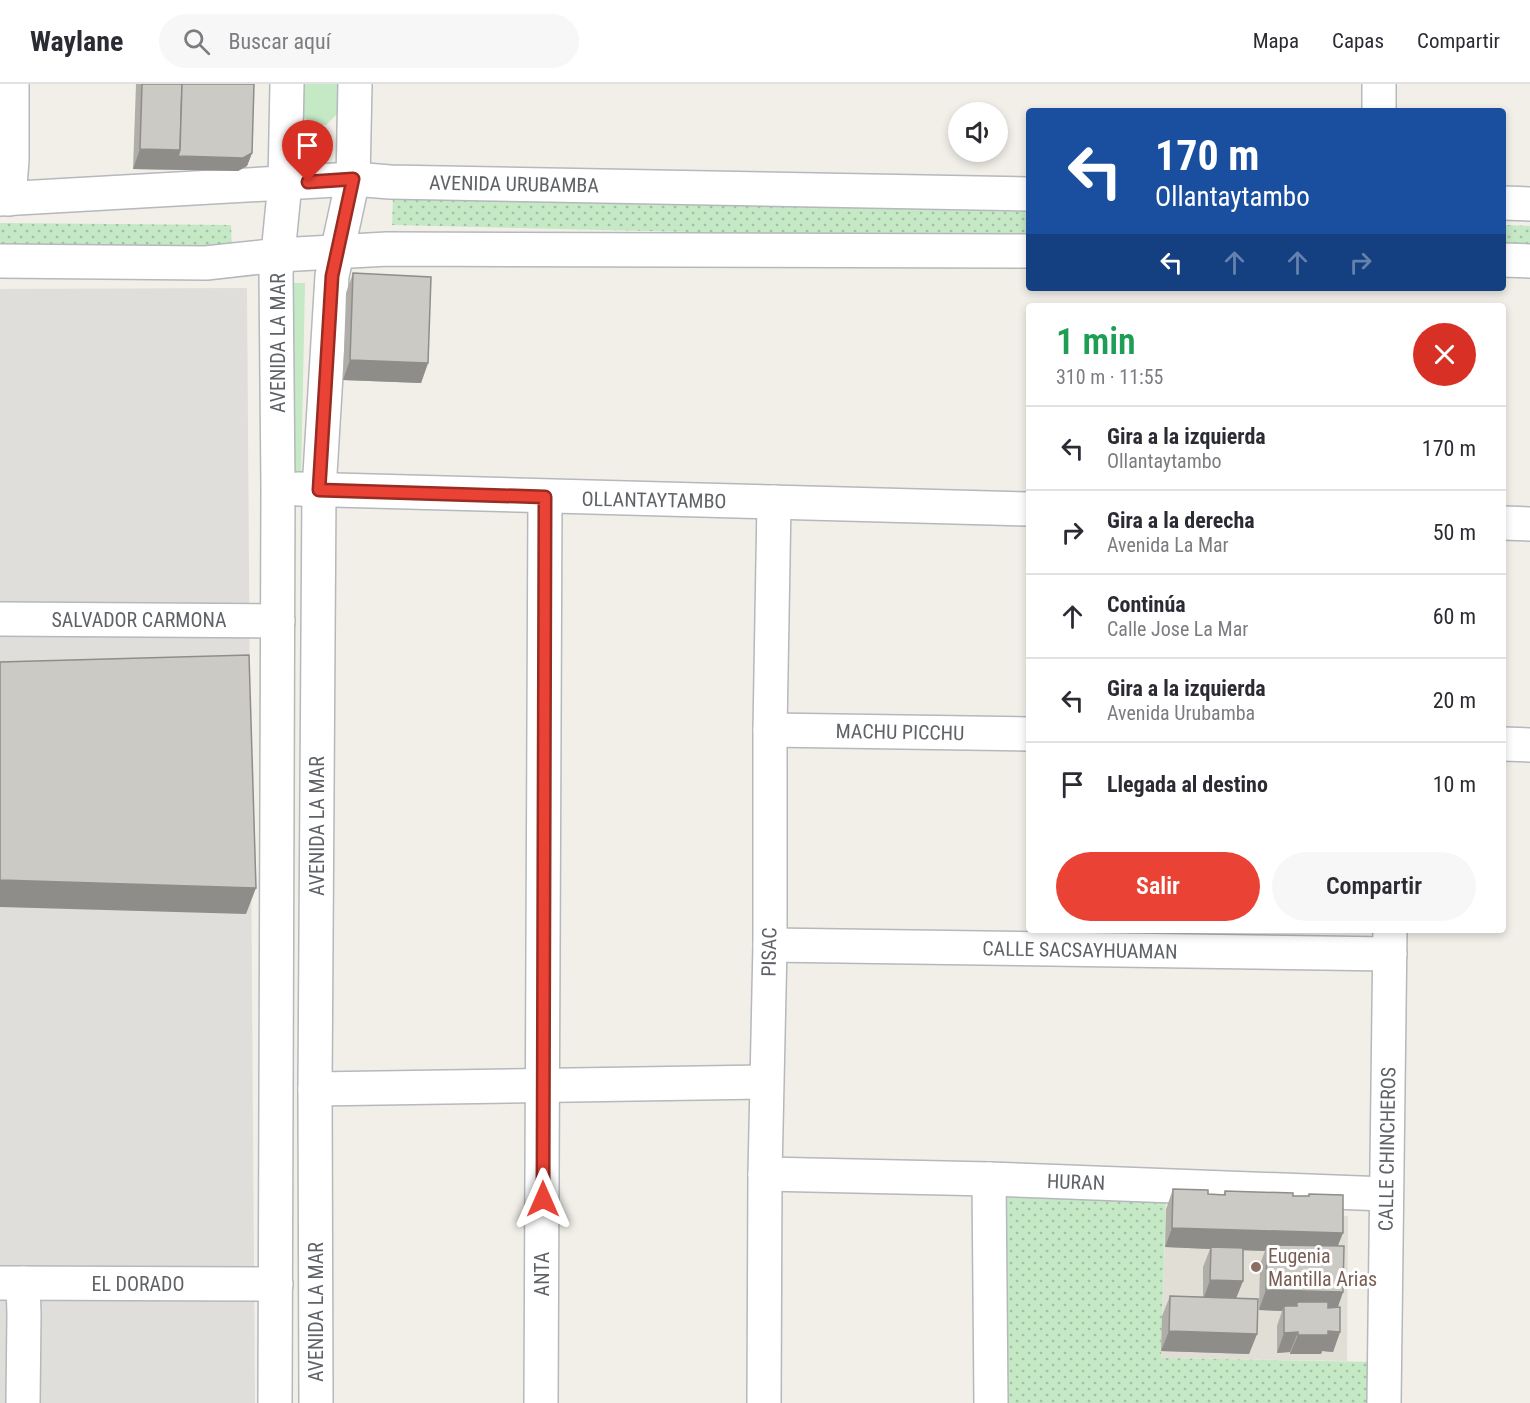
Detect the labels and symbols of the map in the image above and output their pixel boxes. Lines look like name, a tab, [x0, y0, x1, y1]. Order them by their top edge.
pin	[282, 120, 333, 182]
street label: AVENIDA URUBAMBA	[429, 171, 599, 197]
street label: AVENIDA LA MAR	[266, 273, 290, 413]
street label: OLLANTAYTAMBO	[581, 487, 727, 513]
street label: SALVADOR CARMONA	[51, 608, 227, 632]
street label: MACHU PICCHU	[835, 719, 965, 745]
street label: AVENIDA LA MAR	[305, 756, 329, 896]
street label: PISAC	[757, 927, 781, 977]
street label: CALLE SACSAYHUAMAN	[982, 936, 1178, 964]
street label: CALLE CHINCHEROS	[1374, 1067, 1400, 1231]
position arrow	[511, 1167, 575, 1231]
street label: HURAN	[1047, 1169, 1105, 1195]
street label: AVENIDA LA MAR	[304, 1242, 328, 1382]
place label: Eugenia Mantilla Arias	[1268, 1244, 1377, 1291]
street label: ANTA	[530, 1251, 554, 1296]
marker: Eugenia Mantilla Arias	[1249, 1260, 1263, 1274]
street label: EL DORADO	[91, 1272, 185, 1296]

